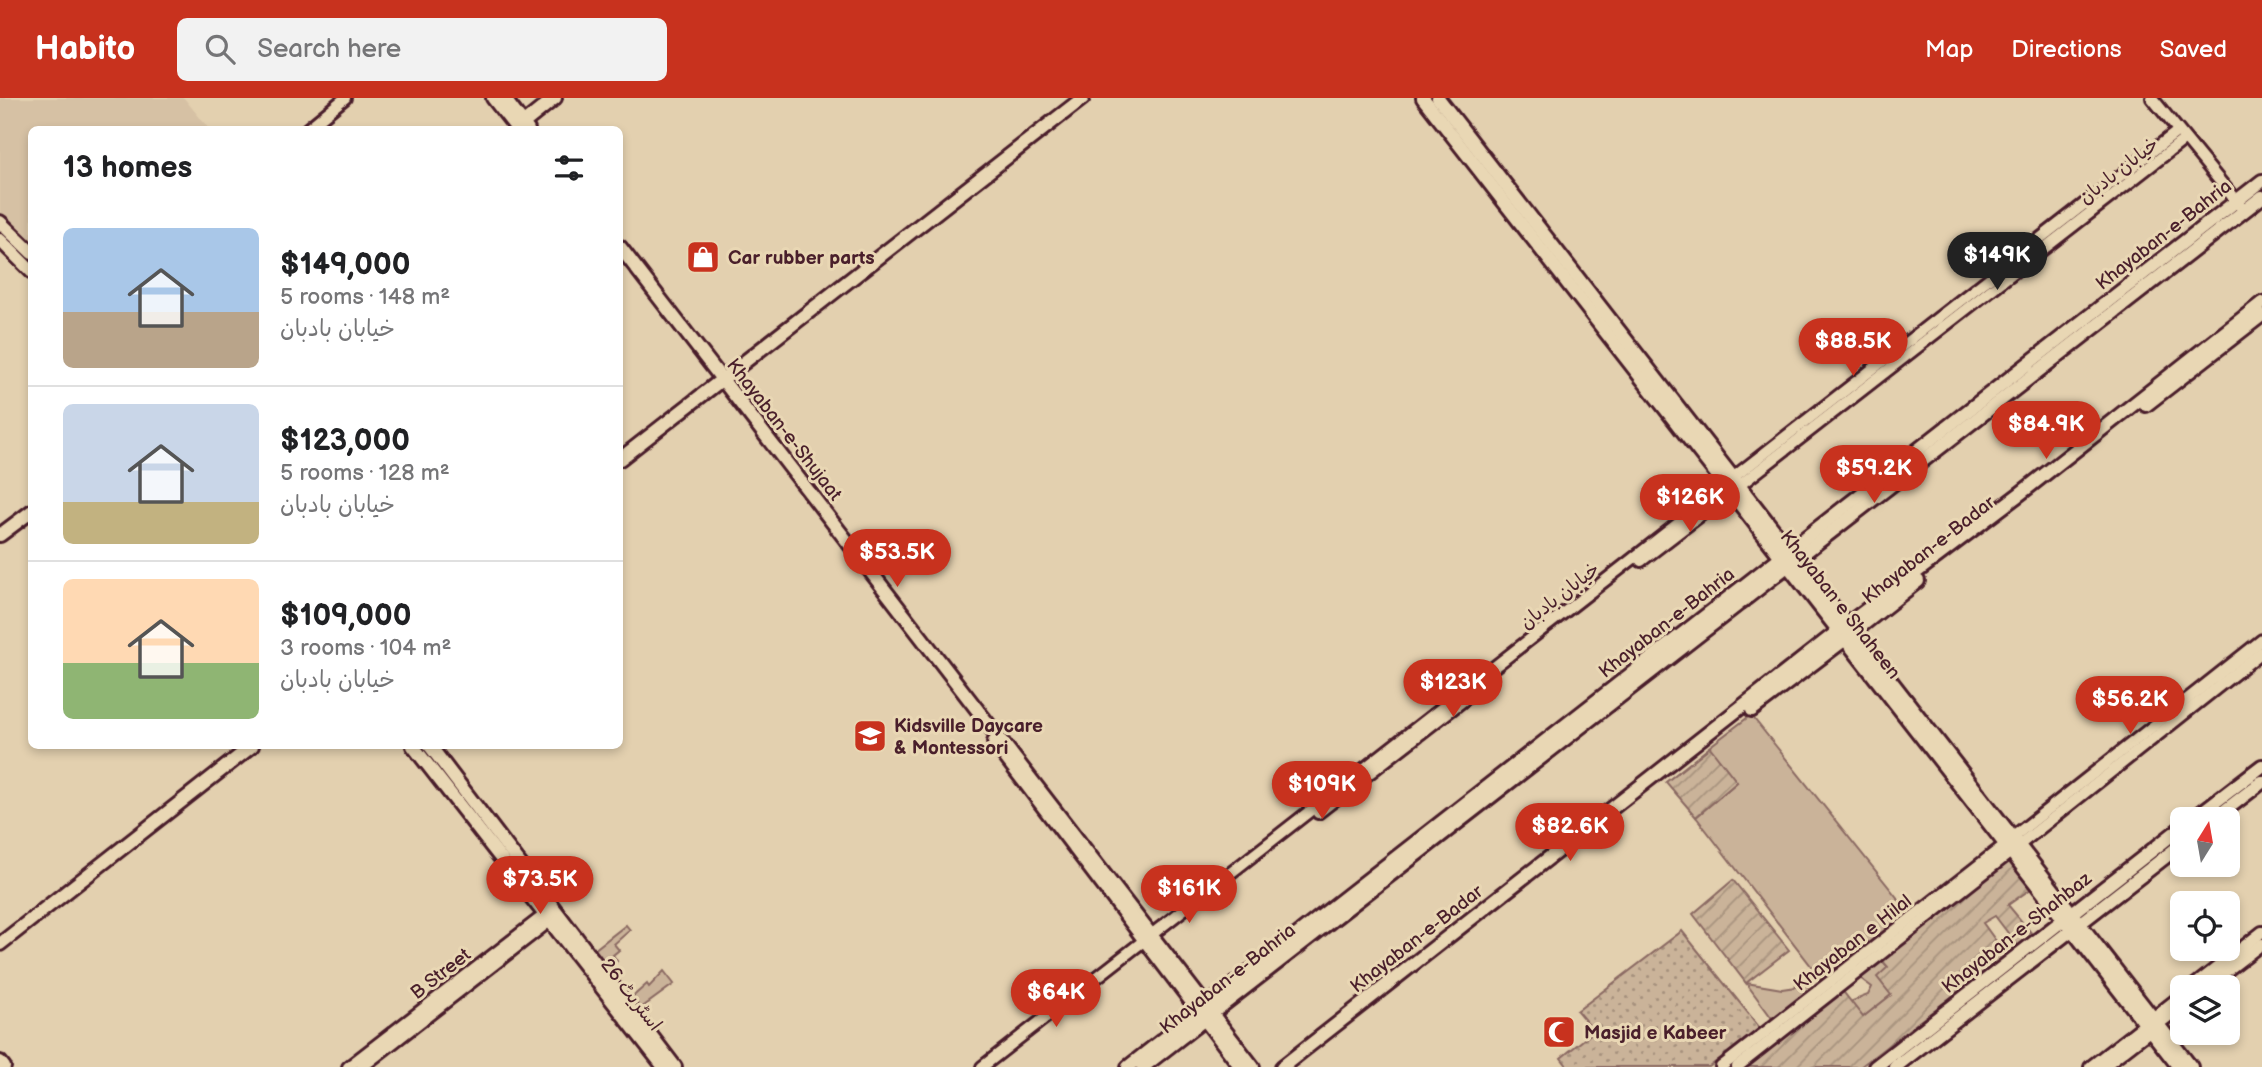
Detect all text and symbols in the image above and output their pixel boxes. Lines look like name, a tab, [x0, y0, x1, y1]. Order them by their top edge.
search box	[177, 18, 667, 81]
text: Habito	[35, 29, 135, 69]
icon: search	[201, 30, 239, 68]
text: Search here	[257, 34, 401, 65]
text: Map	[1925, 35, 1973, 64]
text: Directions	[2011, 35, 2122, 64]
text: Saved	[2160, 35, 2227, 64]
street label: خیابان بادبان	[2074, 133, 2163, 209]
icon: filters	[550, 149, 588, 187]
text: 13 homes	[63, 150, 192, 186]
street label: Khayaban-e-Bahria	[2091, 175, 2236, 295]
pin: $149K	[1948, 232, 2046, 292]
shop icon: Car rubber parts	[684, 238, 722, 276]
text: $149K	[1963, 241, 2031, 269]
text: $149,000	[280, 247, 410, 283]
place label: Car rubber parts	[728, 247, 875, 270]
icon: home	[119, 256, 203, 340]
text: 5 rooms · 148 m²	[280, 283, 450, 311]
text: خیابان بادبان	[280, 315, 395, 343]
pin: $88.5K	[1796, 318, 1910, 378]
text: $88.5K	[1815, 327, 1891, 355]
street label: Khayaban-e-Shujaat	[721, 354, 847, 506]
pin: $84.9K	[1989, 402, 2103, 461]
text: $84.9K	[2008, 410, 2084, 438]
text: $123,000	[280, 423, 410, 459]
icon: home	[119, 432, 203, 516]
pin: $59.2K	[1817, 446, 1931, 505]
text: $59.2K	[1836, 454, 1912, 482]
text: 5 rooms · 128 m²	[280, 459, 450, 487]
pin: $126K	[1641, 474, 1739, 534]
text: $126K	[1656, 483, 1724, 511]
text: خیابان بادبان	[280, 491, 395, 519]
street label: Khayaban-e-Badar	[1858, 491, 2001, 609]
street label: Khayaban e Shaheen	[1775, 526, 1905, 684]
pin: $53.5K	[840, 530, 954, 589]
text: $53.5K	[859, 538, 935, 566]
street label: خیابان بادبان	[1515, 558, 1604, 634]
street label: Khayaban-e-Bahria	[1594, 563, 1739, 683]
text: $109,000	[280, 598, 411, 634]
icon: home	[119, 607, 203, 691]
text: 3 rooms · 104 m²	[280, 634, 451, 662]
pin: $123K	[1404, 660, 1502, 719]
text: خیابان بادبان	[280, 666, 395, 694]
text: $123K	[1419, 668, 1487, 696]
pin: $56.2K	[2073, 676, 2187, 736]
text: $56.2K	[2092, 685, 2168, 713]
place label: Kidsville Daycare & Montessori	[894, 715, 1043, 760]
school or university icon: Kidsville Daycare & Montessori	[851, 717, 889, 755]
pin: $109K	[1273, 762, 1371, 821]
text: $109K	[1288, 770, 1356, 798]
pin: $82.6K	[1513, 804, 1627, 863]
north arrow	[2170, 807, 2240, 877]
map controls	[2170, 807, 2240, 1045]
text: $82.6K	[1531, 812, 1609, 840]
pin: $73.5K	[483, 856, 597, 916]
text: $73.5K	[502, 865, 578, 893]
pin: $161K	[1140, 866, 1238, 925]
street label: Khayaban-e-Shahbaz	[1937, 867, 2097, 999]
text: $161K	[1157, 874, 1221, 902]
street label: Khayaban-e-Badar	[1346, 880, 1489, 998]
street label: Khayaban e Hilal	[1789, 890, 1917, 996]
button: locate	[2170, 891, 2240, 961]
street label: Khayaban-e-Bahria	[1155, 919, 1300, 1039]
street label: B Street	[406, 943, 476, 1005]
street label: اسٹریٹ 26	[595, 954, 666, 1036]
pin: $64K	[1015, 970, 1097, 1029]
button: layers	[2170, 975, 2240, 1045]
text: $64K	[1027, 978, 1085, 1006]
mosque icon: Masjid e Kabeer	[1540, 1013, 1578, 1051]
place label: Masjid e Kabeer	[1584, 1022, 1727, 1045]

